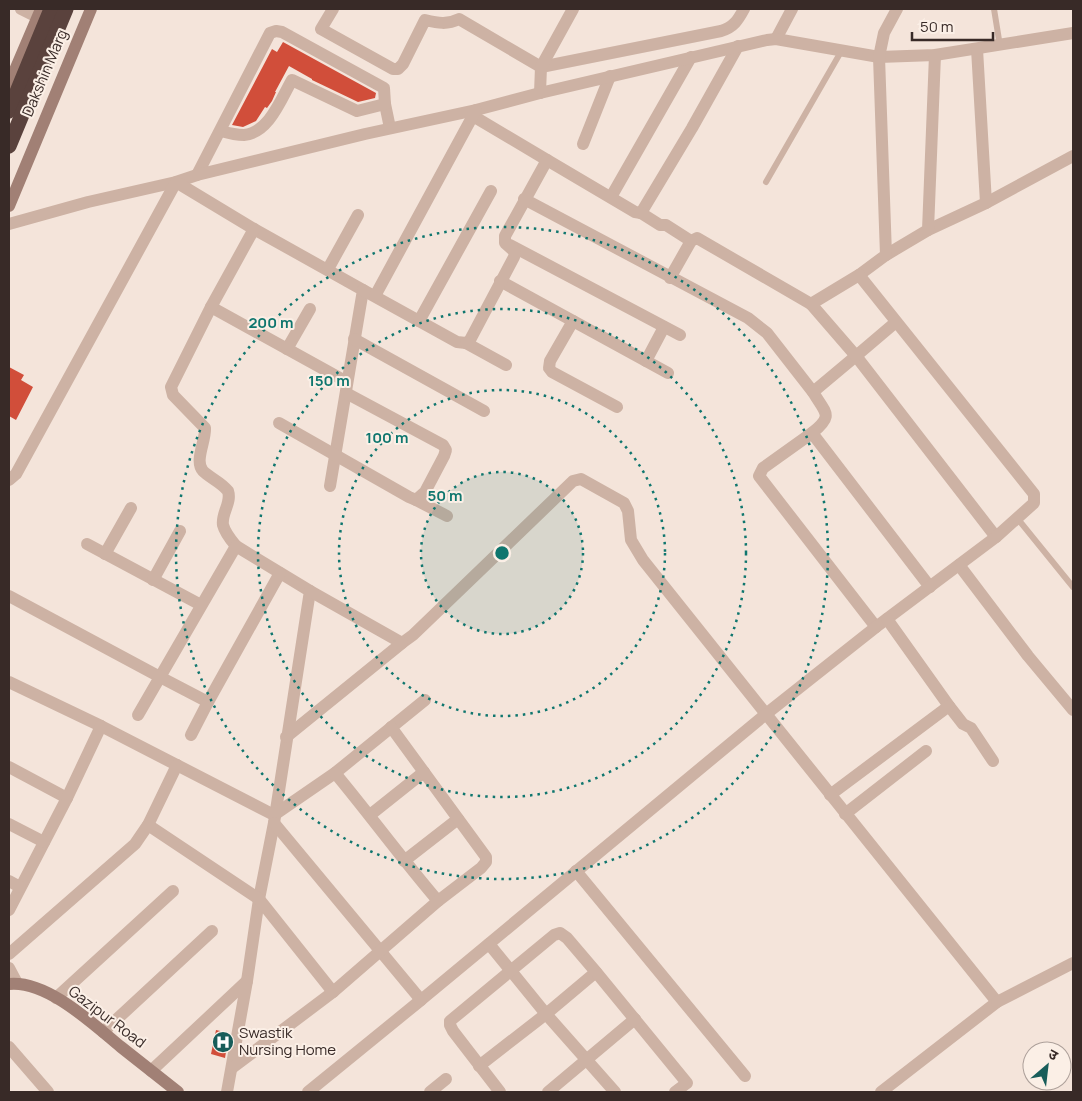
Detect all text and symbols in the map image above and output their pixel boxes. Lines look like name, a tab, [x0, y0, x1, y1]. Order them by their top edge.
scale bar	[912, 10, 993, 42]
text: 50 m	[920, 16, 954, 37]
street label: Dakshin Marg	[17, 26, 72, 120]
text: 200 m	[248, 312, 294, 333]
text: 150 m	[308, 370, 350, 391]
text: 100 m	[366, 427, 408, 448]
text: 50 m	[427, 485, 463, 506]
centre of rings	[493, 544, 511, 562]
street label: Gazipur Road	[64, 980, 150, 1053]
place label: Swastik Nursing Home	[239, 1022, 336, 1060]
hospital icon: Swastik Nursing Home	[211, 1030, 235, 1054]
north arrow	[1022, 1041, 1072, 1091]
text: उ	[1045, 1044, 1062, 1065]

